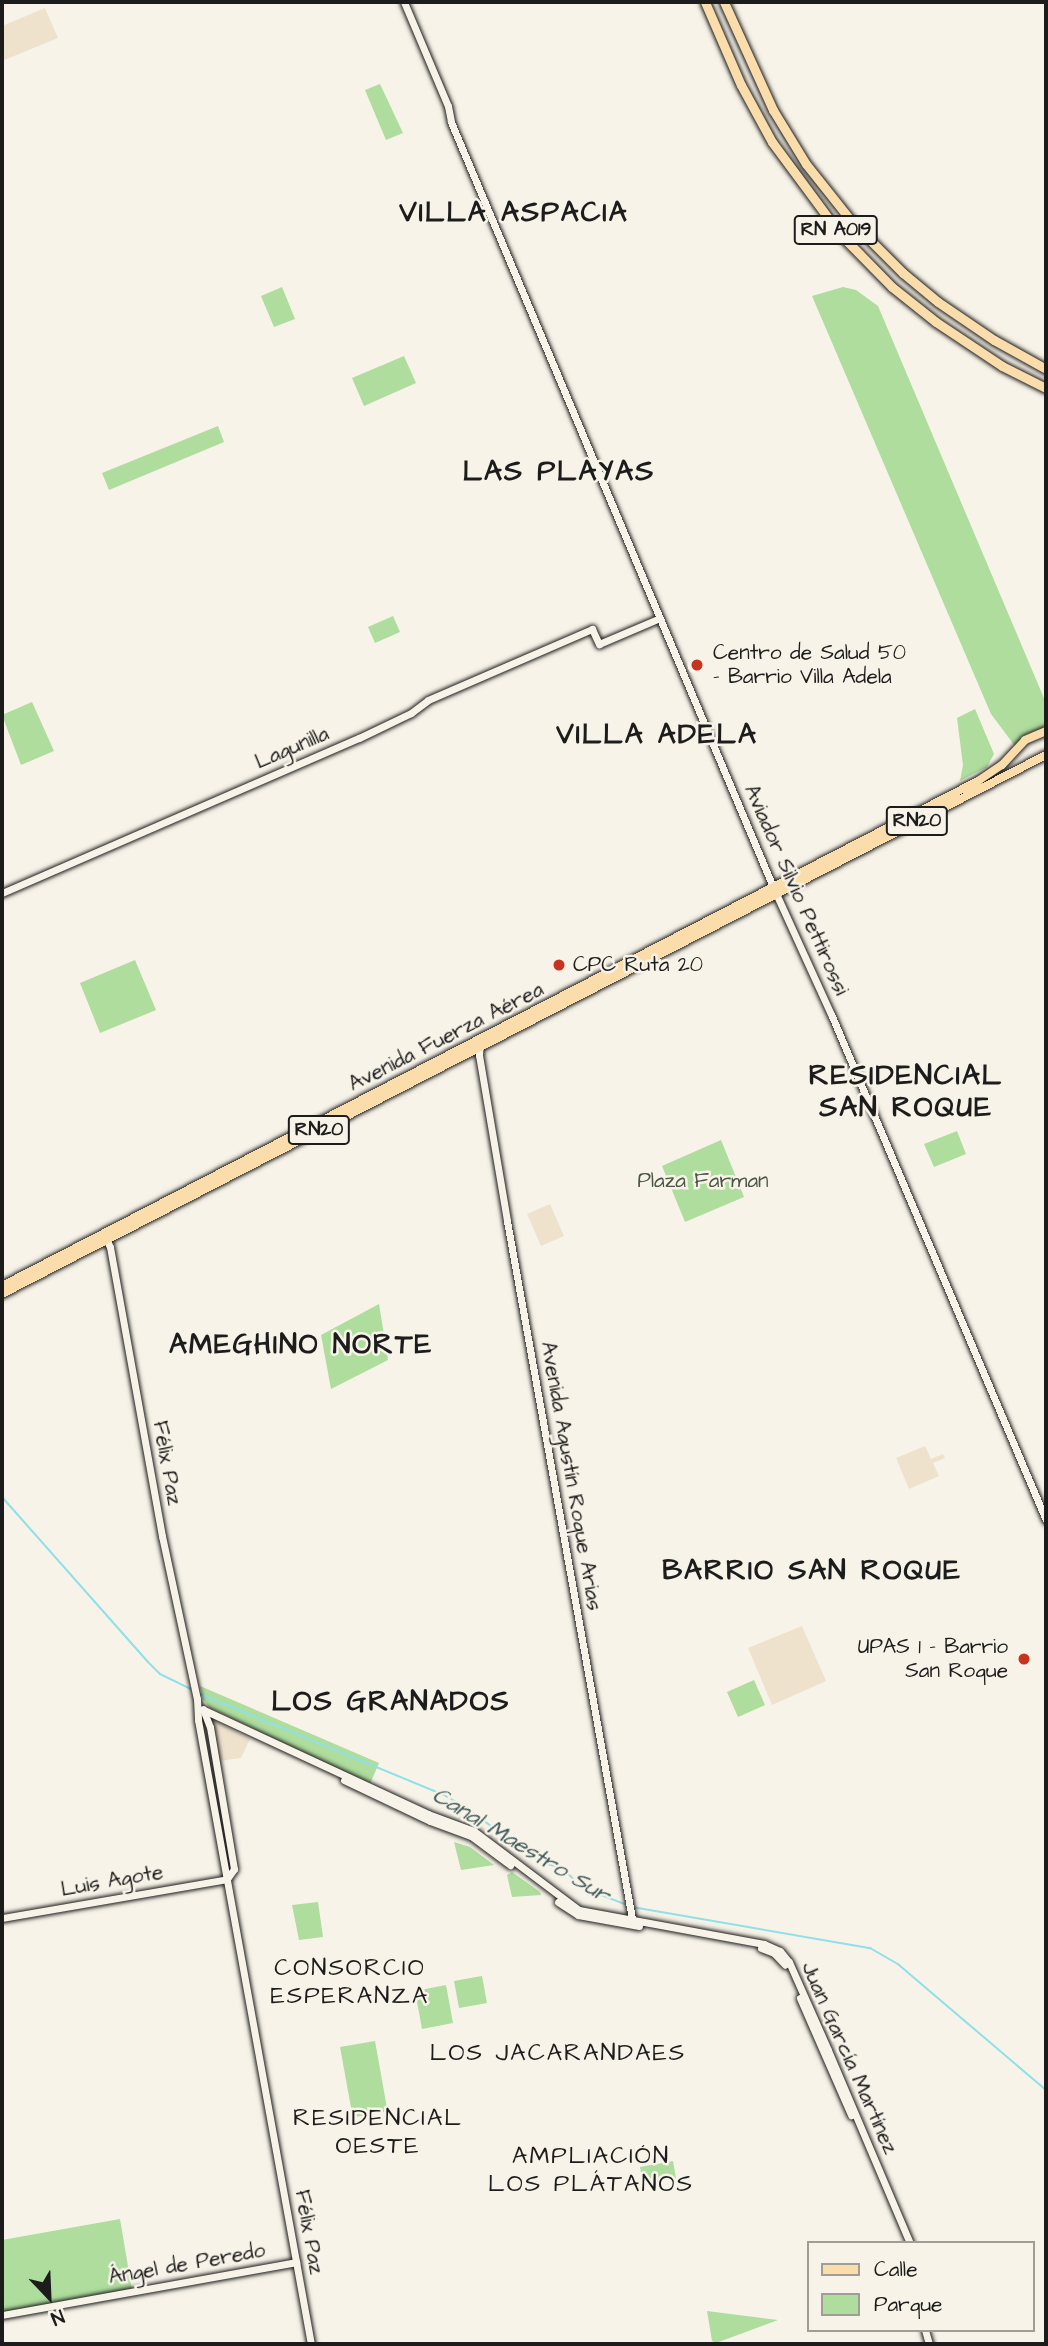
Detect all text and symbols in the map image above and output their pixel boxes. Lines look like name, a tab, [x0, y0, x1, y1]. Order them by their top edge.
district label: VILLA ASPACIA	[401, 196, 627, 230]
road number: RN A019	[792, 214, 880, 246]
district label: LAS PLAYAS	[464, 455, 654, 489]
place label: Centro de Salud 50 - Barrio Villa Adela	[713, 640, 906, 690]
marker: Centro de Salud 50 - Barrio Villa Adela	[687, 655, 707, 675]
district label: VILLA ADELA	[558, 718, 756, 752]
street label: Lagunilla	[251, 721, 333, 775]
street label: Aviador Silvio Pettirossi	[738, 781, 854, 999]
road number: RN20	[886, 806, 948, 836]
place label: CPC Ruta 20	[573, 952, 703, 978]
marker: CPC Ruta 20	[551, 957, 567, 973]
street label: Avenida Fuerza Aérea	[344, 977, 548, 1097]
district label: RESIDENCIAL SAN ROQUE	[810, 1059, 1002, 1125]
road number: RN20	[288, 1114, 350, 1146]
park label: Plaza Farman	[637, 1168, 769, 1194]
district label: AMEGHINO NORTE	[171, 1328, 431, 1362]
street label: Avenida Agustín Roque Arias	[535, 1340, 607, 1612]
street label: Félix Paz	[147, 1419, 187, 1507]
district label: BARRIO SAN ROQUE	[664, 1554, 960, 1588]
place label: UPAS 1 - Barrio San Roque	[858, 1634, 1008, 1684]
marker: UPAS 1 - Barrio San Roque	[1014, 1649, 1034, 1669]
district label: LOS GRANADOS	[273, 1685, 509, 1719]
water label: Canal Maestro Sur	[427, 1781, 615, 1909]
street label: Luis Agote	[59, 1860, 165, 1902]
district label: CONSORCIO ESPERANZA	[272, 1955, 428, 2011]
street label: Juan García Martínez	[795, 1958, 903, 2158]
district label: LOS JACARANDAES	[432, 2040, 684, 2068]
district label: RESIDENCIAL OESTE	[294, 2105, 462, 2161]
district label: AMPLIACIÓN LOS PLÁTANOS	[490, 2143, 692, 2199]
street label: Félix Paz	[289, 2188, 329, 2276]
street label: Ángel de Peredo	[107, 2238, 267, 2290]
legend	[806, 2241, 1034, 2332]
text: Calle	[874, 2255, 918, 2284]
north arrow	[14, 2262, 84, 2332]
text: Parque	[874, 2290, 942, 2319]
text: N	[47, 2302, 68, 2332]

